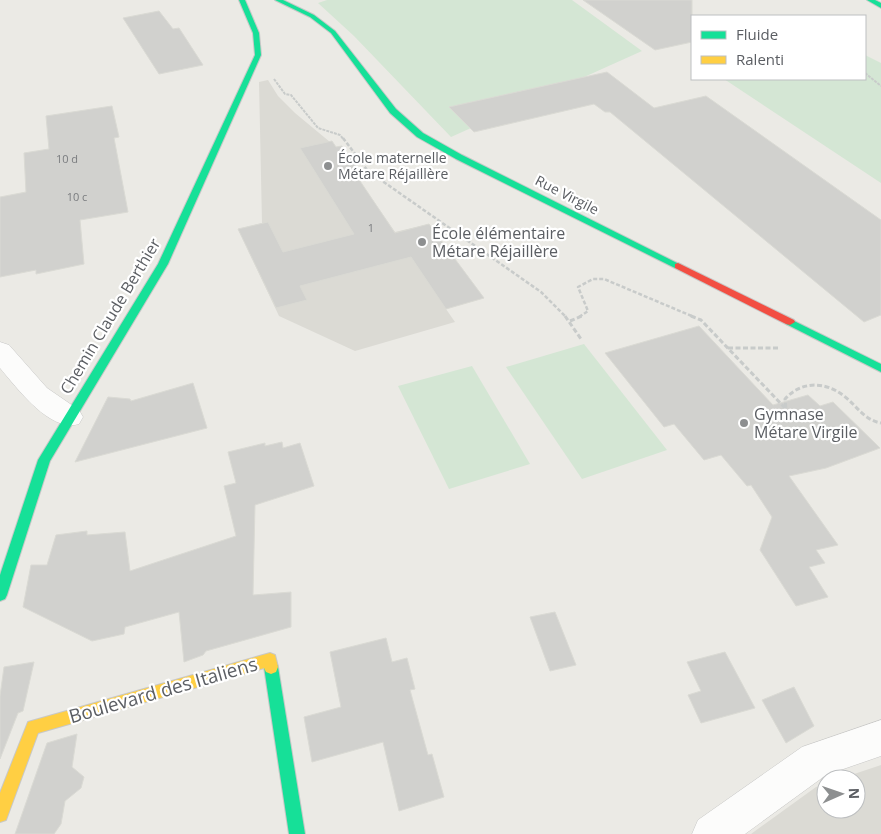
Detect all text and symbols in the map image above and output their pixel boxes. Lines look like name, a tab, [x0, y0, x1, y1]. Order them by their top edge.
legend	[691, 15, 866, 80]
text: Fluide	[736, 24, 778, 44]
text: Ralenti	[736, 49, 784, 69]
place label: École maternelle Métare Réjaillère	[338, 148, 448, 183]
house number: 10 d	[56, 151, 78, 166]
marker: École maternelle Métare Réjaillère	[322, 160, 334, 172]
street label: Rue Virgile	[532, 170, 602, 219]
house number: 10 c	[67, 189, 87, 204]
house number: 1	[368, 220, 374, 235]
place label: École élémentaire Métare Réjaillère	[432, 222, 565, 262]
street label: Chemin Claude Berthier	[55, 233, 166, 398]
marker: École élémentaire Métare Réjaillère	[416, 236, 428, 248]
place label: Gymnase Métare Virgile	[754, 403, 858, 443]
marker: Gymnase Métare Virgile	[738, 417, 750, 429]
street label: Boulevard des Italiens	[66, 651, 260, 729]
north arrow	[816, 769, 866, 819]
text: N	[845, 788, 864, 800]

